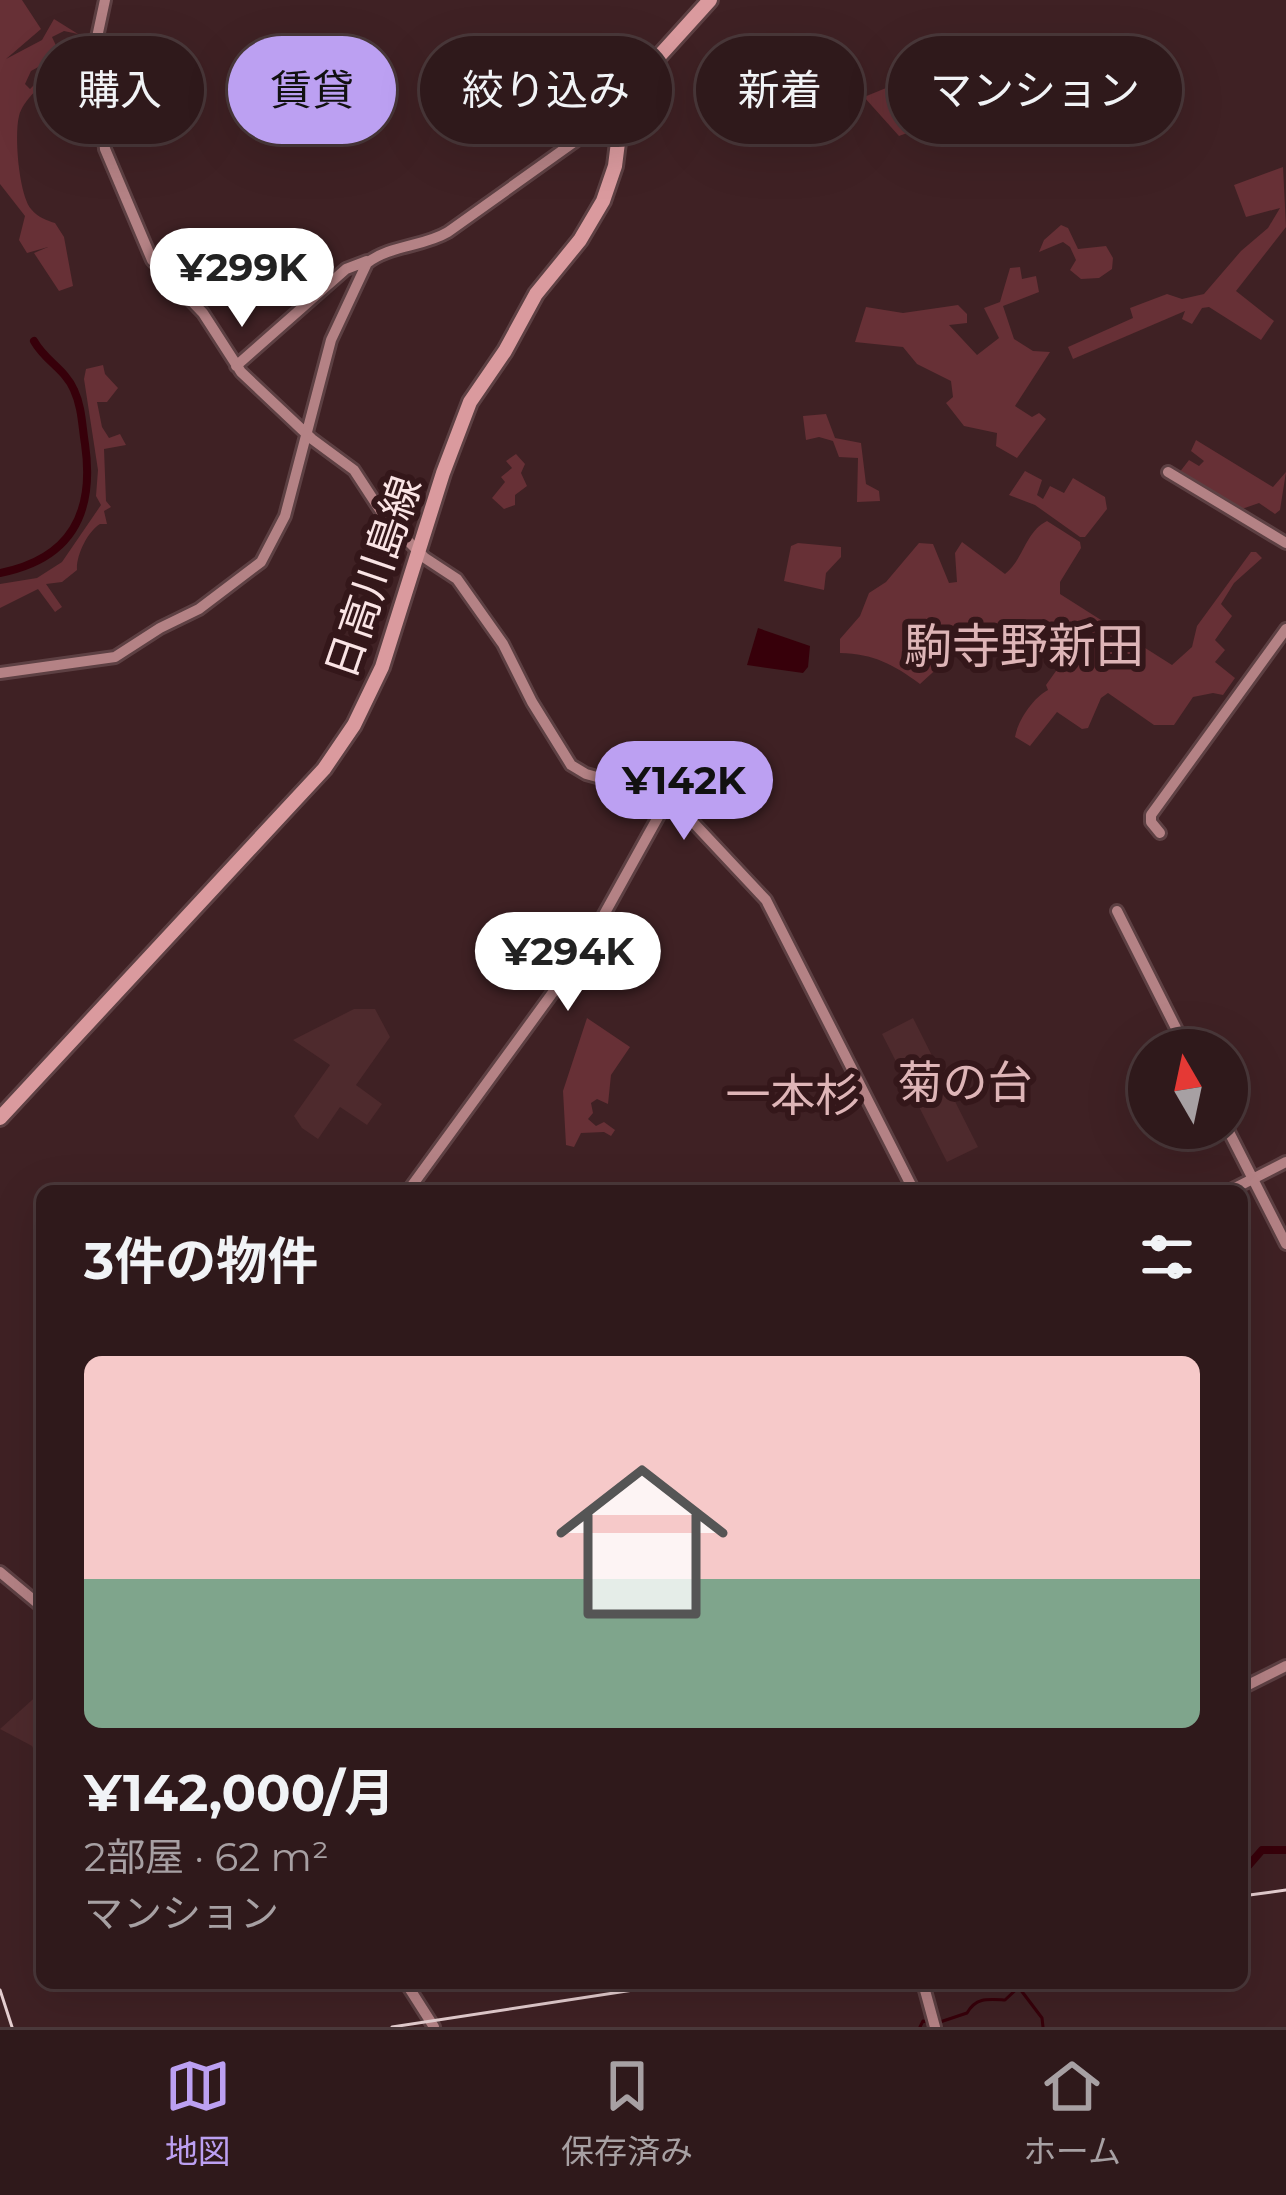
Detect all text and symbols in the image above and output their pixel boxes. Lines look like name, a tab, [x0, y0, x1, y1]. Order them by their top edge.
chip: 購入	[36, 36, 204, 144]
chip: 賃貸	[228, 36, 396, 144]
chip: 絞り込み	[420, 36, 672, 144]
chip: 新着	[696, 36, 864, 144]
chip: マンション	[888, 36, 1182, 144]
pin: ¥299K	[158, 228, 326, 330]
text: ¥299K	[177, 243, 307, 291]
street label: 日高川島線	[314, 469, 432, 685]
district label: 駒寺野新田	[904, 617, 1144, 675]
pin: ¥142K	[600, 741, 768, 843]
text: ¥142K	[622, 756, 746, 804]
pin: ¥294K	[484, 912, 652, 1014]
text: ¥294K	[502, 927, 634, 975]
north arrow	[1128, 1029, 1248, 1149]
map controls	[1128, 1029, 1248, 1149]
district label: 菊の台	[897, 1054, 1033, 1109]
district label: 一本杉	[725, 1067, 861, 1122]
icon: filters	[1134, 1224, 1200, 1290]
text: 3件の物件	[84, 1230, 318, 1292]
icon: home	[534, 1434, 750, 1650]
text: ¥142,000/月	[84, 1762, 395, 1824]
text: 2部屋 · 62 m²	[84, 1833, 329, 1881]
text: マンション	[84, 1889, 279, 1937]
tab: 地図	[165, 2053, 231, 2173]
tab: 保存済み	[561, 2053, 693, 2173]
tab: ホーム	[1023, 2053, 1121, 2173]

